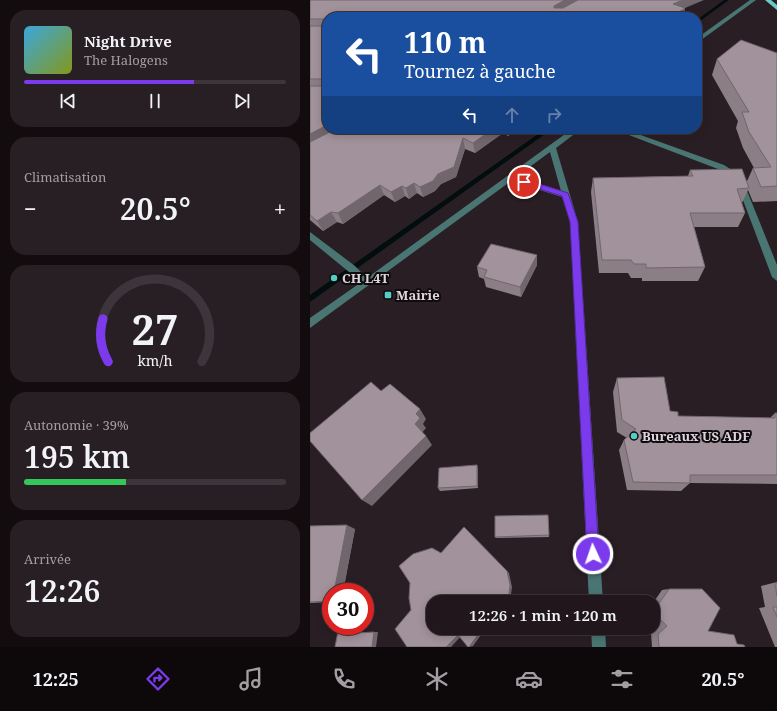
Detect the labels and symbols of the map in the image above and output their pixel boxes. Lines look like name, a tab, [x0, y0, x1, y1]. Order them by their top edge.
pin	[507, 165, 541, 199]
place label: CH L4T	[342, 269, 390, 287]
marker: CH L4T	[329, 273, 339, 283]
place label: Mairie	[396, 286, 440, 304]
marker: Mairie	[383, 290, 393, 300]
place label: Bureaux US ADF	[642, 427, 750, 445]
marker: Bureaux US ADF	[629, 431, 639, 441]
position arrow	[572, 533, 614, 575]
speed limit sign: 30	[322, 583, 374, 635]

